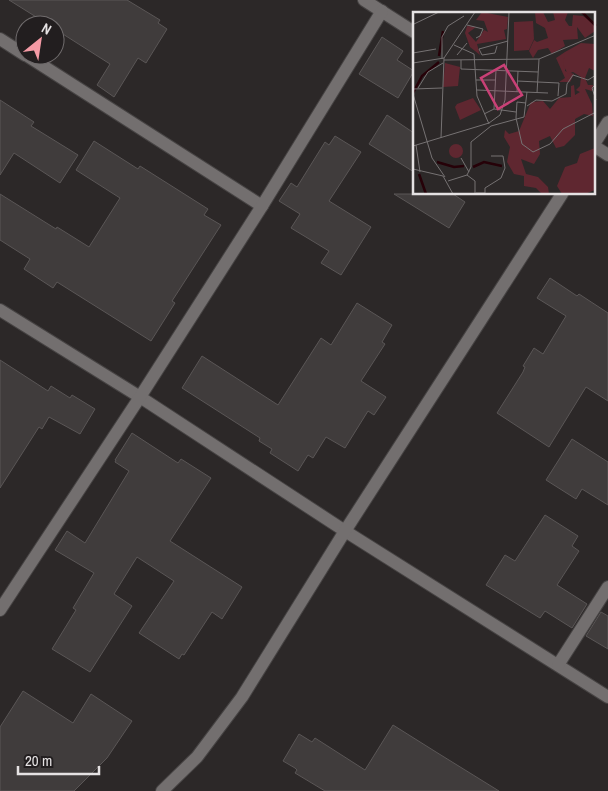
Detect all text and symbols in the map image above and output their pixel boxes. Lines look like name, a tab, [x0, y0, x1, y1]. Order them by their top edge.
inset map	[413, 12, 596, 195]
north arrow	[15, 15, 65, 65]
text: N	[38, 19, 55, 39]
scale bar	[18, 744, 99, 776]
text: 20 m	[25, 750, 52, 771]

